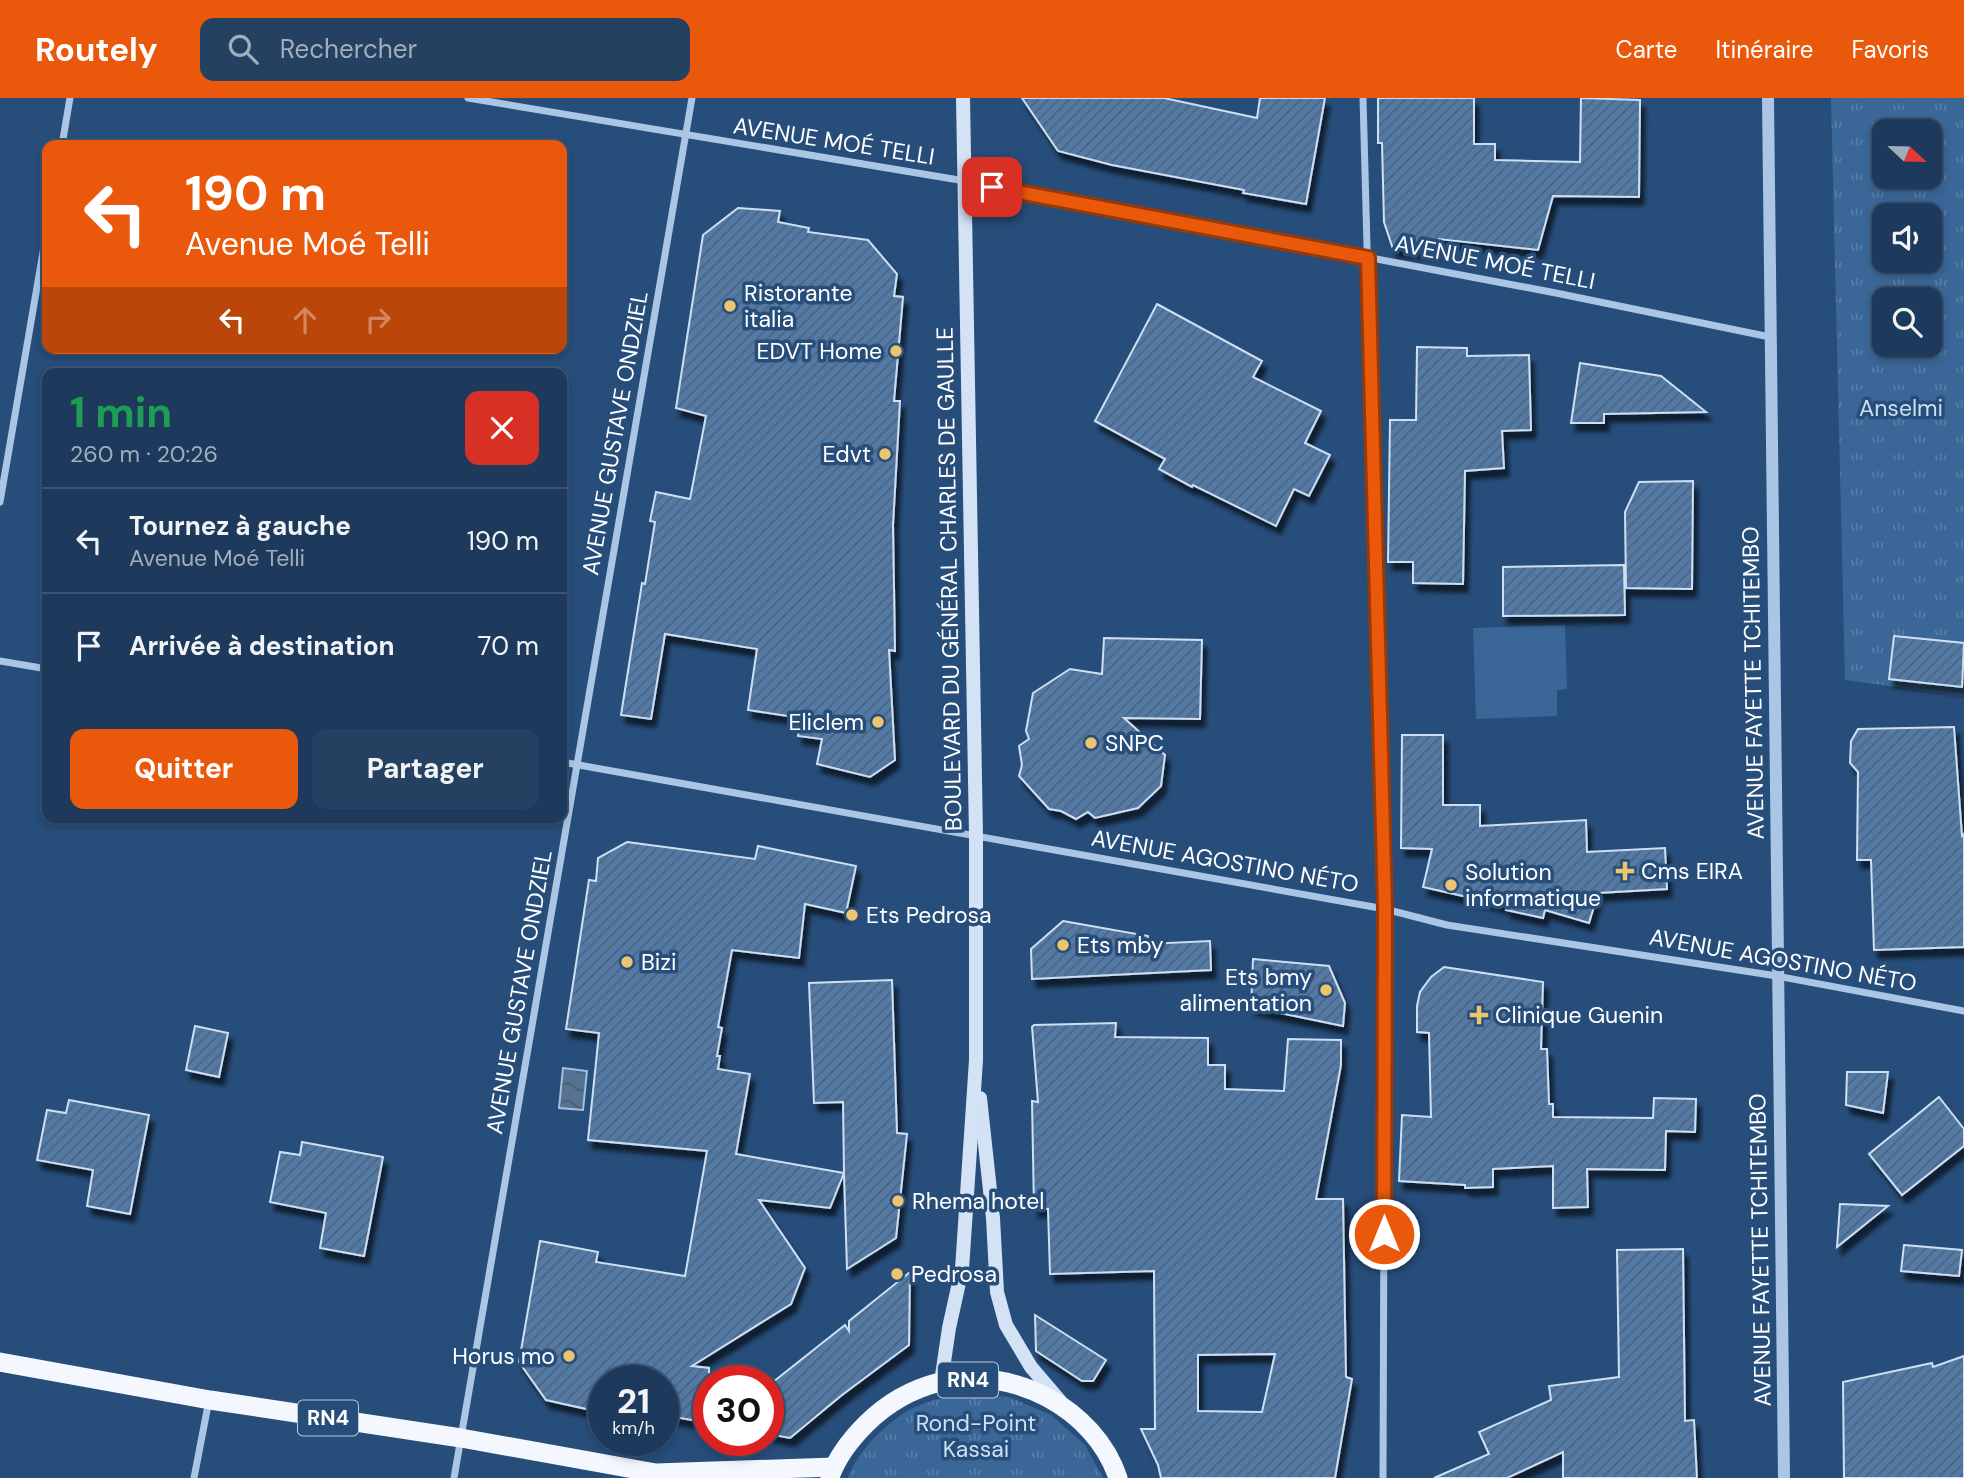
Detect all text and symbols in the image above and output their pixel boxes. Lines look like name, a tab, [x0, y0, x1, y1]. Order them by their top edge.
search box	[200, 18, 690, 81]
text: Routely	[35, 28, 158, 71]
icon: search	[224, 30, 262, 68]
text: Rechercher	[280, 32, 417, 66]
text: Carte	[1616, 34, 1677, 65]
text: Itinéraire	[1715, 34, 1813, 65]
text: Favoris	[1851, 34, 1929, 65]
street label: AVENUE MOÉ TELLI	[731, 110, 937, 172]
north arrow	[1872, 119, 1942, 189]
map controls	[1872, 119, 1942, 357]
pin	[962, 157, 1022, 217]
text: 190 m	[185, 161, 326, 225]
icon: left	[70, 168, 161, 259]
icon: arrive	[973, 168, 1011, 206]
button: sound	[1872, 203, 1942, 273]
text: Avenue Moé Telli	[185, 223, 430, 265]
street label: AVENUE MOÉ TELLI	[1392, 228, 1598, 296]
place label: Ristorante italia	[744, 278, 853, 334]
button: search	[1872, 287, 1942, 357]
street label: AVENUE GUSTAVE ONDZIEL	[575, 289, 655, 577]
marker: Ristorante italia	[722, 298, 738, 314]
icon: left	[213, 301, 251, 339]
icon: ahead	[286, 301, 324, 339]
icon: right	[359, 301, 397, 339]
street label: BOULEVARD DU GÉNÉRAL CHARLES DE GAULLE	[930, 327, 968, 831]
place label: EDVT Home	[757, 336, 882, 366]
marker: EDVT Home	[888, 343, 904, 359]
text: 1 min	[70, 385, 172, 440]
button: close	[465, 391, 539, 465]
park label: Anselmi	[1859, 393, 1943, 423]
text: 260 m · 20:26	[70, 439, 218, 469]
place label: Edvt	[822, 439, 871, 469]
marker: Edvt	[877, 446, 893, 462]
text: Tournez à gauche	[129, 509, 351, 543]
icon: left	[70, 522, 108, 560]
text: 190 m	[467, 524, 539, 558]
street label: AVENUE FAYETTE TCHITEMBO	[1735, 526, 1771, 840]
text: Avenue Moé Telli	[129, 543, 305, 573]
icon: arrive	[70, 627, 108, 665]
text: Arrivée à destination	[129, 629, 395, 663]
text: 70 m	[478, 629, 539, 663]
place label: Eliclem	[789, 707, 864, 737]
marker: Eliclem	[870, 714, 886, 730]
place label: SNPC	[1105, 728, 1164, 758]
button: Quitter	[70, 729, 298, 809]
button: Partager	[312, 729, 539, 809]
marker: SNPC	[1083, 735, 1099, 751]
street label: AVENUE AGOSTINO NÉTO	[1089, 823, 1361, 899]
street label: AVENUE GUSTAVE ONDZIEL	[479, 848, 559, 1136]
place label: Cms EIRA	[1641, 856, 1743, 886]
place label: Solution informatique	[1465, 857, 1601, 913]
marker: Cms EIRA	[1615, 861, 1635, 881]
marker: Solution informatique	[1443, 877, 1459, 893]
place label: Ets Pedrosa	[866, 900, 992, 930]
marker: Ets Pedrosa	[844, 907, 860, 923]
street label: AVENUE AGOSTINO NÉTO	[1647, 922, 1919, 998]
place label: Ets mby	[1077, 930, 1164, 960]
marker: Ets mby	[1055, 937, 1071, 953]
place label: Bizi	[641, 947, 676, 977]
marker: Bizi	[619, 954, 635, 970]
place label: Ets bmy alimentation	[1179, 962, 1312, 1018]
marker: Ets bmy alimentation	[1318, 982, 1334, 998]
place label: Clinique Guenin	[1495, 1000, 1663, 1030]
marker: Clinique Guenin	[1469, 1005, 1489, 1025]
street label: AVENUE FAYETTE TCHITEMBO	[1742, 1093, 1778, 1407]
place label: Rhema hotel	[912, 1186, 1044, 1216]
marker: Rhema hotel	[890, 1193, 906, 1209]
position arrow	[1347, 1197, 1421, 1271]
place label: Pedrosa	[911, 1259, 997, 1289]
marker: Pedrosa	[889, 1266, 905, 1282]
place label: Horus mo	[452, 1341, 555, 1371]
marker: Horus mo	[561, 1348, 577, 1364]
road number: RN4	[938, 1362, 998, 1398]
speed limit sign: 30	[693, 1365, 784, 1456]
text: 21	[617, 1378, 650, 1424]
road number: RN4	[298, 1400, 358, 1436]
park label: Rond-Point Kassai	[916, 1408, 1036, 1464]
text: km/h	[612, 1416, 655, 1440]

